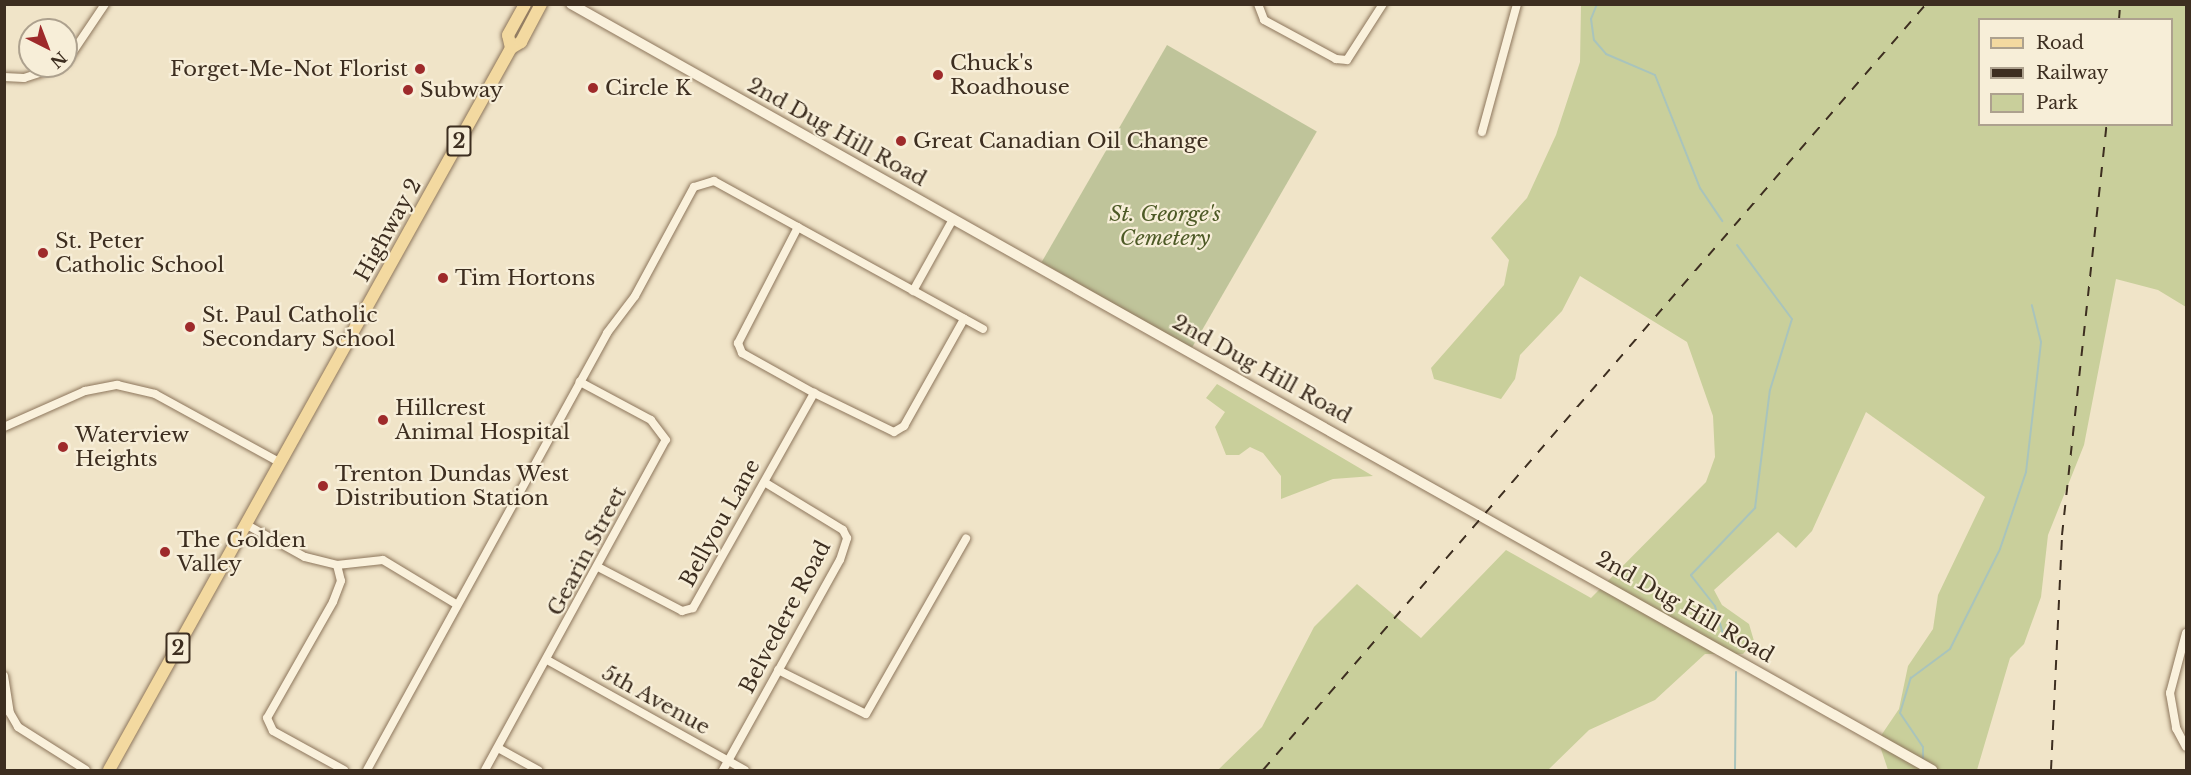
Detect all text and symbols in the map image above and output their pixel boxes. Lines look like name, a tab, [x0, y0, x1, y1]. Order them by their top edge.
north arrow	[18, 18, 78, 78]
legend	[1978, 18, 2173, 126]
text: Road	[2036, 32, 2084, 54]
text: N	[46, 47, 71, 72]
place label: Chuck's Roadhouse	[950, 50, 1070, 100]
place label: Forget-Me-Not Florist	[170, 56, 408, 82]
marker: Forget-Me-Not Florist	[413, 62, 427, 76]
text: Railway	[2036, 62, 2108, 84]
marker: Chuck's Roadhouse	[931, 68, 945, 82]
street label: 2nd Dug Hill Road	[743, 72, 931, 192]
place label: Circle K	[605, 75, 691, 101]
place label: Subway	[420, 77, 503, 103]
marker: Circle K	[586, 81, 600, 95]
marker: Subway	[401, 83, 415, 97]
text: Park	[2036, 92, 2078, 114]
road number: 2	[446, 124, 472, 158]
place label: Great Canadian Oil Change	[913, 128, 1209, 154]
marker: Great Canadian Oil Change	[894, 134, 908, 148]
street label: Highway 2	[349, 174, 427, 286]
park label: St. George's Cemetery	[1109, 201, 1221, 251]
place label: St. Peter Catholic School	[55, 228, 224, 278]
marker: St. Peter Catholic School	[36, 246, 50, 260]
place label: Tim Hortons	[455, 265, 595, 291]
marker: Tim Hortons	[436, 271, 450, 285]
place label: St. Paul Catholic Secondary School	[202, 302, 396, 352]
street label: 2nd Dug Hill Road	[1168, 309, 1356, 429]
marker: St. Paul Catholic Secondary School	[183, 320, 197, 334]
place label: Hillcrest Animal Hospital	[395, 395, 570, 445]
marker: Hillcrest Animal Hospital	[376, 413, 390, 427]
place label: Waterview Heights	[75, 422, 189, 472]
marker: Waterview Heights	[56, 440, 70, 454]
street label: Bellyou Lane	[675, 455, 765, 591]
place label: Trenton Dundas West Distribution Station	[335, 461, 570, 511]
marker: Trenton Dundas West Distribution Station	[316, 479, 330, 493]
street label: Gearin Street	[542, 482, 632, 620]
place label: The Golden Valley	[177, 527, 306, 577]
street label: Belvedere Road	[734, 536, 836, 698]
marker: The Golden Valley	[158, 545, 172, 559]
street label: 2nd Dug Hill Road	[1592, 546, 1778, 668]
road number: 2	[164, 631, 192, 665]
street label: 5th Avenue	[597, 660, 715, 740]

